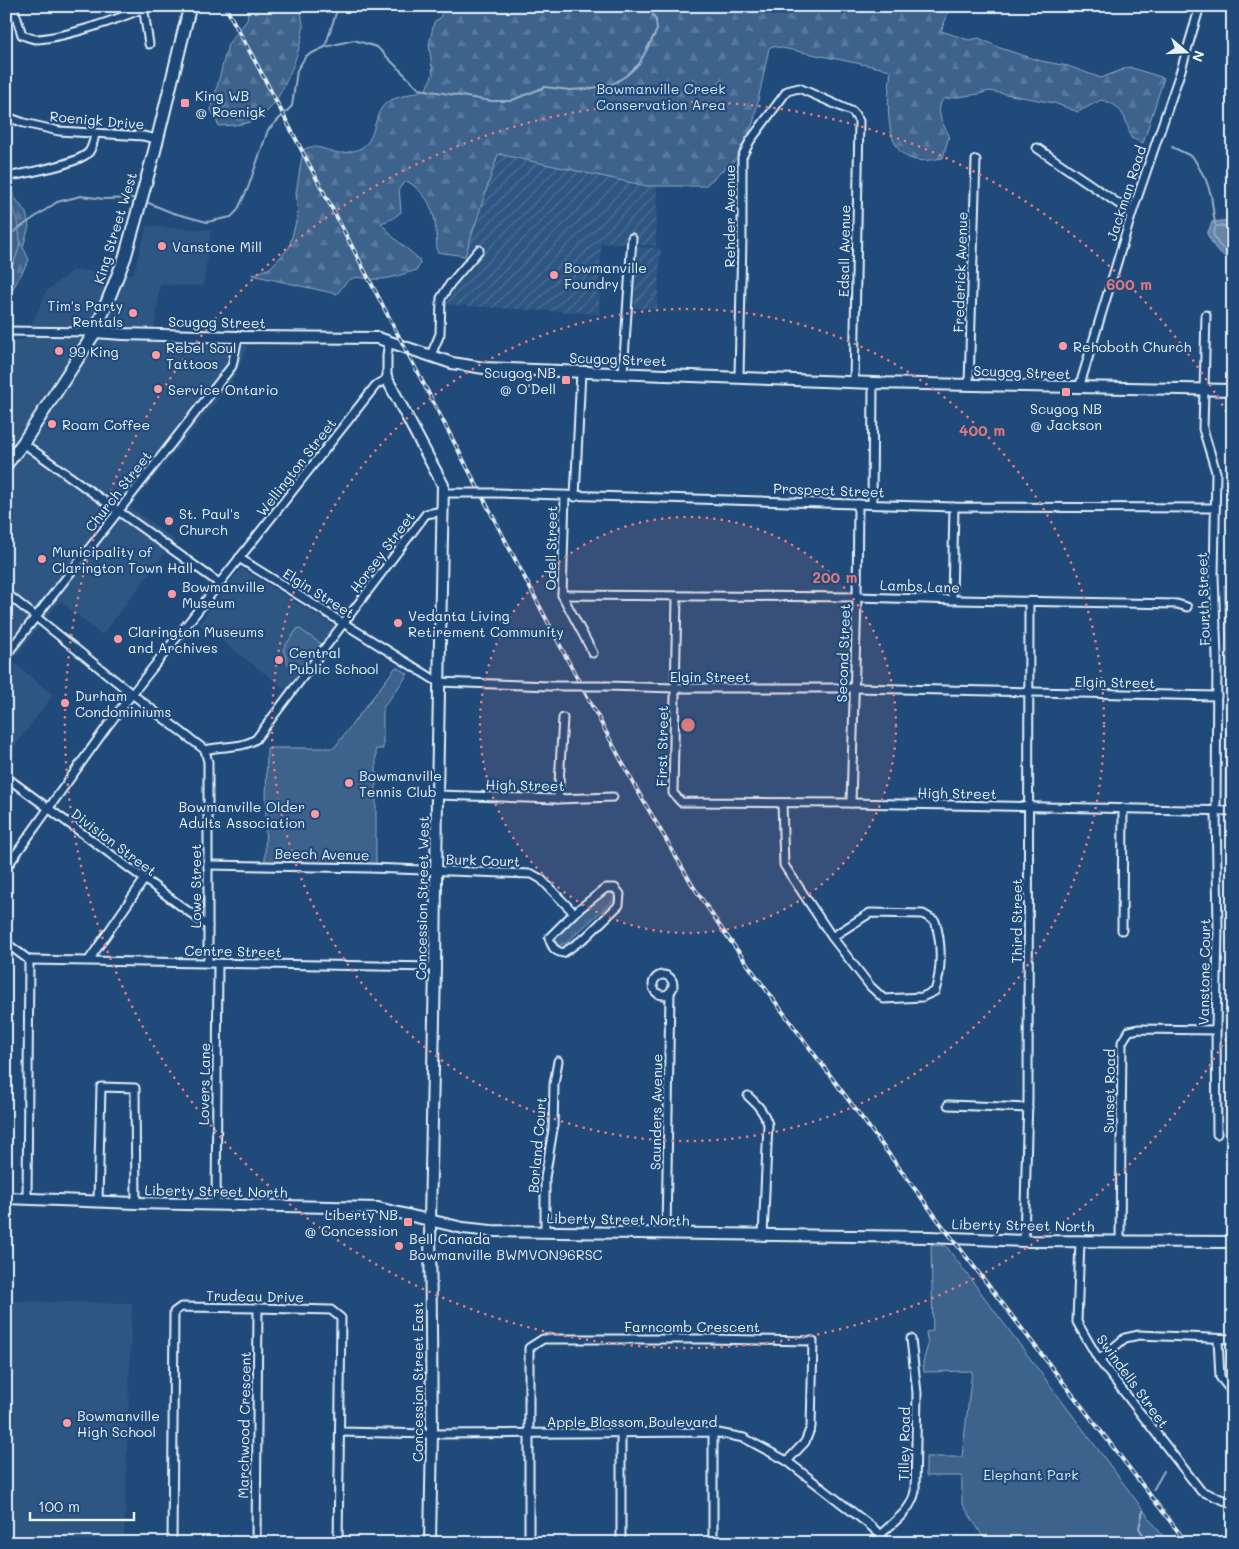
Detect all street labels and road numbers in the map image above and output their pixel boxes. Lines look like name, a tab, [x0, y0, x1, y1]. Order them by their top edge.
street label: Roenigk Drive	[49, 106, 145, 134]
street label: Jackman Road	[1102, 143, 1150, 243]
street label: Rehder Avenue	[720, 164, 739, 268]
street label: King Street West	[89, 170, 141, 286]
street label: Edsall Avenue	[834, 205, 854, 297]
street label: Frederick Avenue	[948, 211, 972, 333]
street label: Scugog Street	[168, 312, 266, 332]
street label: Scugog Street	[569, 348, 667, 370]
street label: Scugog Street	[973, 361, 1071, 383]
street label: Wellington Street	[252, 414, 340, 520]
street label: Church Street	[80, 447, 156, 535]
street label: Prospect Street	[773, 479, 885, 501]
street label: Odell Street	[541, 505, 561, 591]
street label: Horsey Street	[345, 507, 419, 597]
street label: Fourth Street	[1192, 552, 1214, 646]
street label: Elgin Street	[280, 564, 358, 622]
street label: Lambs Lane	[880, 575, 960, 597]
street label: Second Street	[832, 603, 854, 703]
street label: Elgin Street	[670, 667, 750, 686]
street label: Elgin Street	[1074, 672, 1156, 692]
street label: First Street	[652, 705, 672, 787]
street label: High Street	[485, 775, 565, 795]
street label: High Street	[917, 783, 997, 803]
street label: Division Street	[68, 804, 160, 880]
street label: Concession Street West	[411, 816, 433, 980]
street label: Lowe Street	[186, 844, 205, 928]
street label: Beech Avenue	[274, 844, 370, 864]
street label: Burk Court	[445, 849, 521, 871]
street label: Third Street	[1007, 879, 1026, 963]
street label: Vanstone Court	[1194, 918, 1214, 1026]
street label: Centre Street	[184, 941, 282, 961]
street label: Lovers Lane	[194, 1043, 214, 1125]
street label: Sunset Road	[1099, 1049, 1119, 1133]
street label: Saunders Avenue	[645, 1054, 667, 1170]
street label: Borland Court	[523, 1096, 551, 1194]
street label: Liberty Street North	[144, 1180, 288, 1202]
street label: Liberty Street North	[546, 1208, 690, 1230]
street label: Liberty Street North	[951, 1214, 1095, 1236]
street label: Trudeau Drive	[206, 1286, 304, 1306]
street label: Concession Street East	[408, 1302, 427, 1462]
street label: Farncomb Crescent	[624, 1317, 760, 1336]
street label: Swindells Street	[1093, 1330, 1173, 1432]
street label: Marchwood Crescent	[233, 1351, 255, 1499]
street label: Tilley Road	[894, 1407, 914, 1481]
street label: Apple Blossom Boulevard	[547, 1412, 717, 1431]

